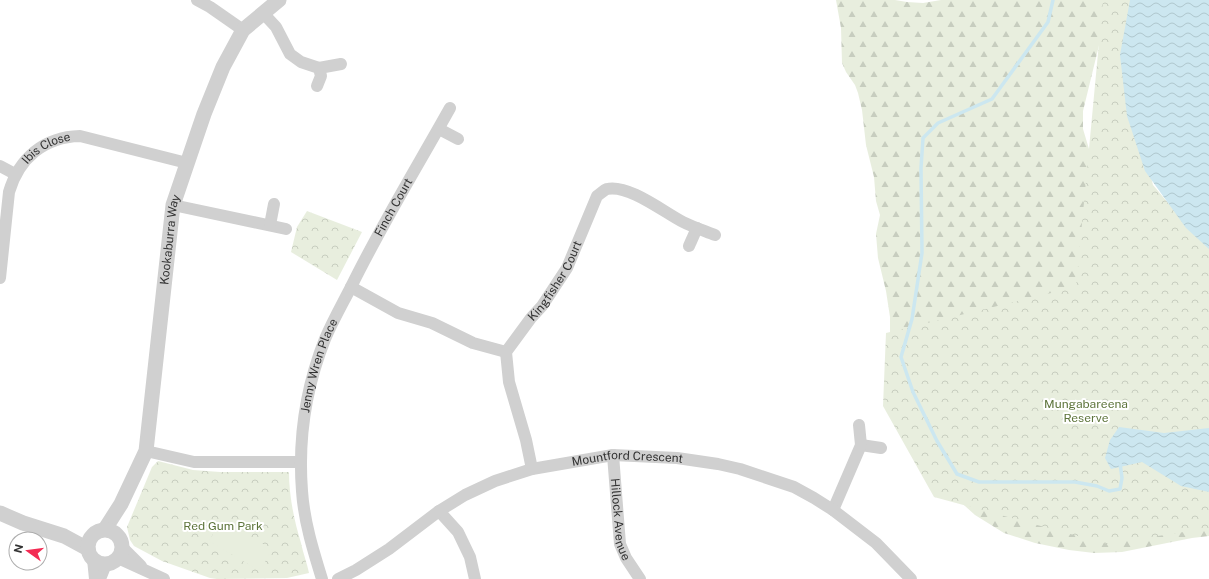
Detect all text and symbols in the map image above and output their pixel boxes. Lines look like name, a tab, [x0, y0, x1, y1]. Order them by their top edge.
street label: Ibis Close	[19, 130, 72, 167]
street label: Finch Court	[372, 175, 416, 239]
street label: Kookaburra Way	[157, 192, 183, 286]
street label: Kingfisher Court	[525, 238, 585, 324]
street label: Jenny Wren Place	[298, 316, 340, 414]
park label: Mungabareena Reserve	[1044, 397, 1128, 425]
street label: Mountford Crescent	[571, 448, 684, 469]
street label: Hillock Avenue	[608, 478, 633, 563]
park label: Red Gum Park	[183, 519, 263, 533]
north arrow	[8, 531, 48, 571]
text: N	[11, 543, 25, 554]

